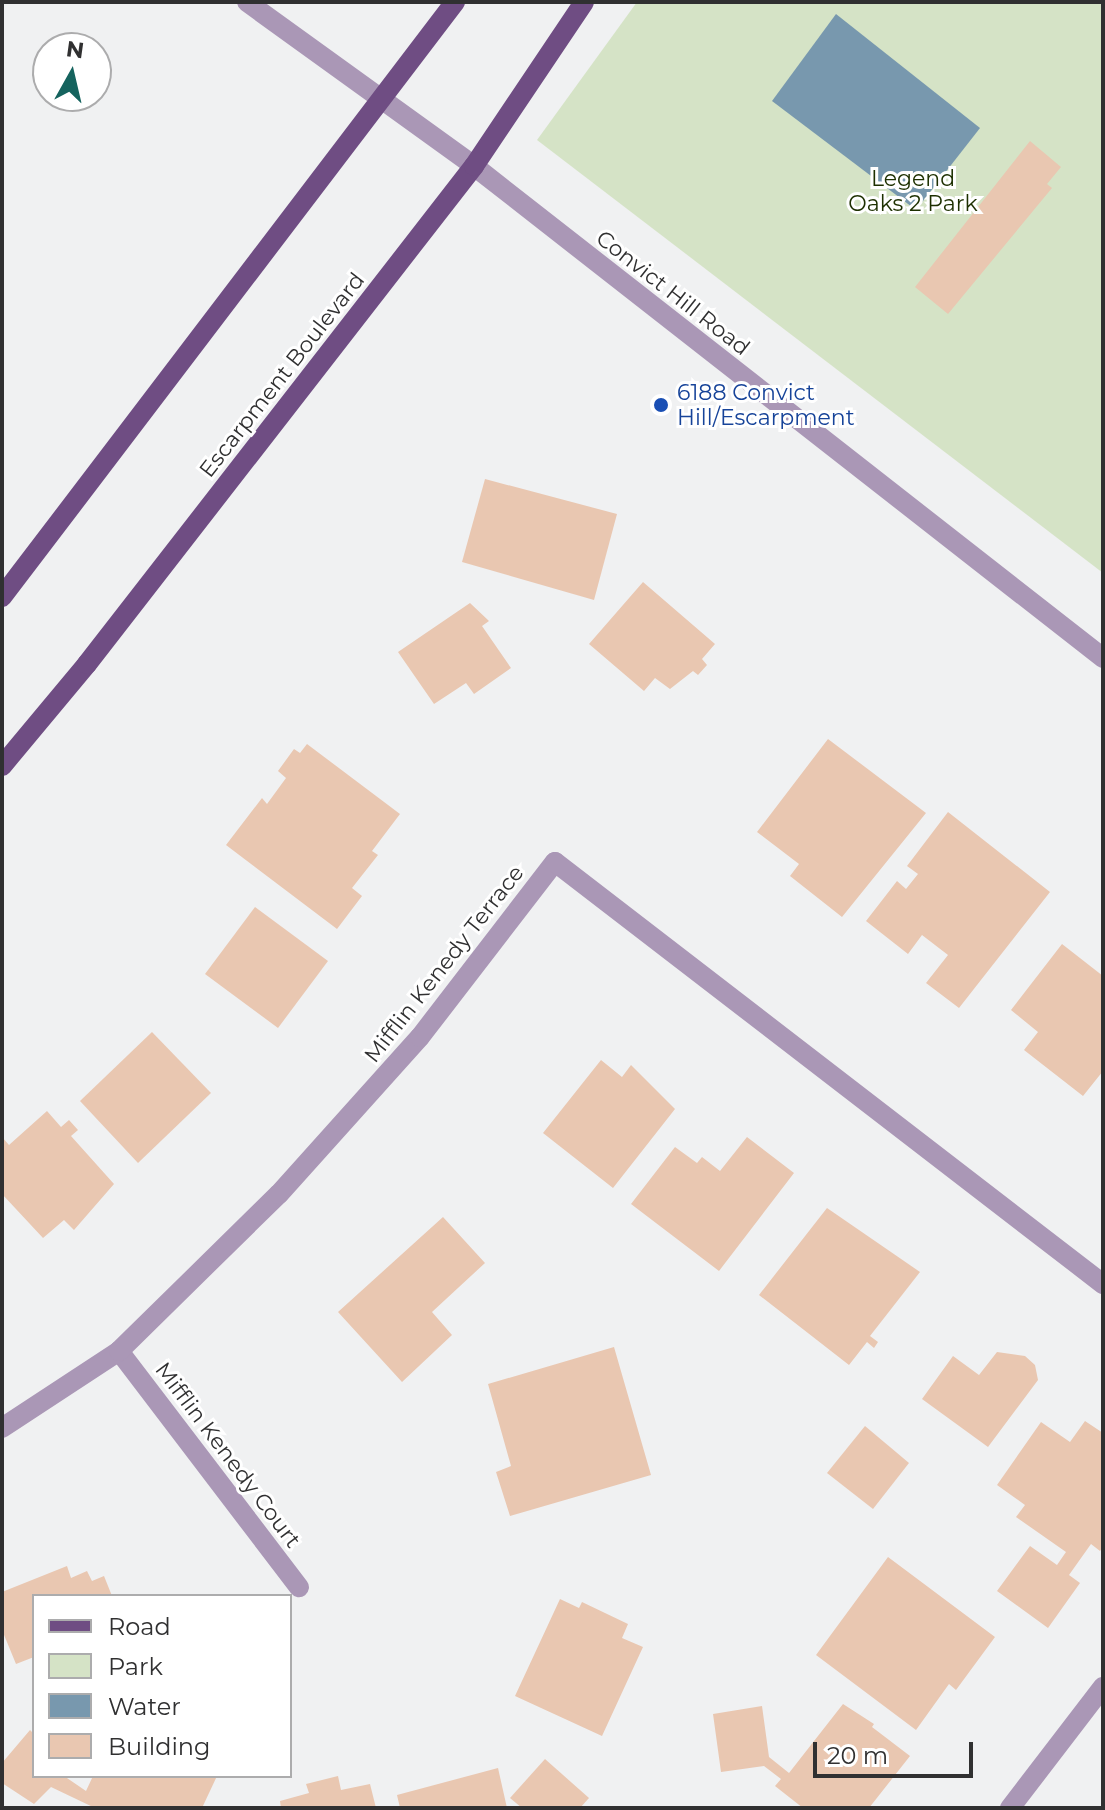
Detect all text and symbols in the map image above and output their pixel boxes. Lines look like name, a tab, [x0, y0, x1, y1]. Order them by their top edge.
north arrow	[32, 32, 112, 112]
text: N	[64, 35, 86, 64]
park label: Legend Oaks 2 Park	[848, 165, 978, 216]
street label: Convict Hill Road	[591, 225, 755, 361]
street label: Escarpment Boulevard	[194, 267, 370, 483]
place label: 6188 Convict Hill/Escarpment	[677, 379, 855, 430]
marker: 6188 Convict Hill/Escarpment	[652, 396, 670, 414]
street label: Mifflin Kenedy Terrace	[359, 860, 529, 1068]
street label: Mifflin Kenedy Court	[150, 1357, 306, 1553]
legend	[32, 1594, 292, 1778]
text: Road	[108, 1612, 171, 1641]
text: Park	[108, 1652, 163, 1681]
text: Water	[108, 1692, 181, 1721]
scale bar	[817, 1726, 977, 1776]
text: Building	[108, 1732, 211, 1761]
text: 20 m	[827, 1741, 888, 1770]

